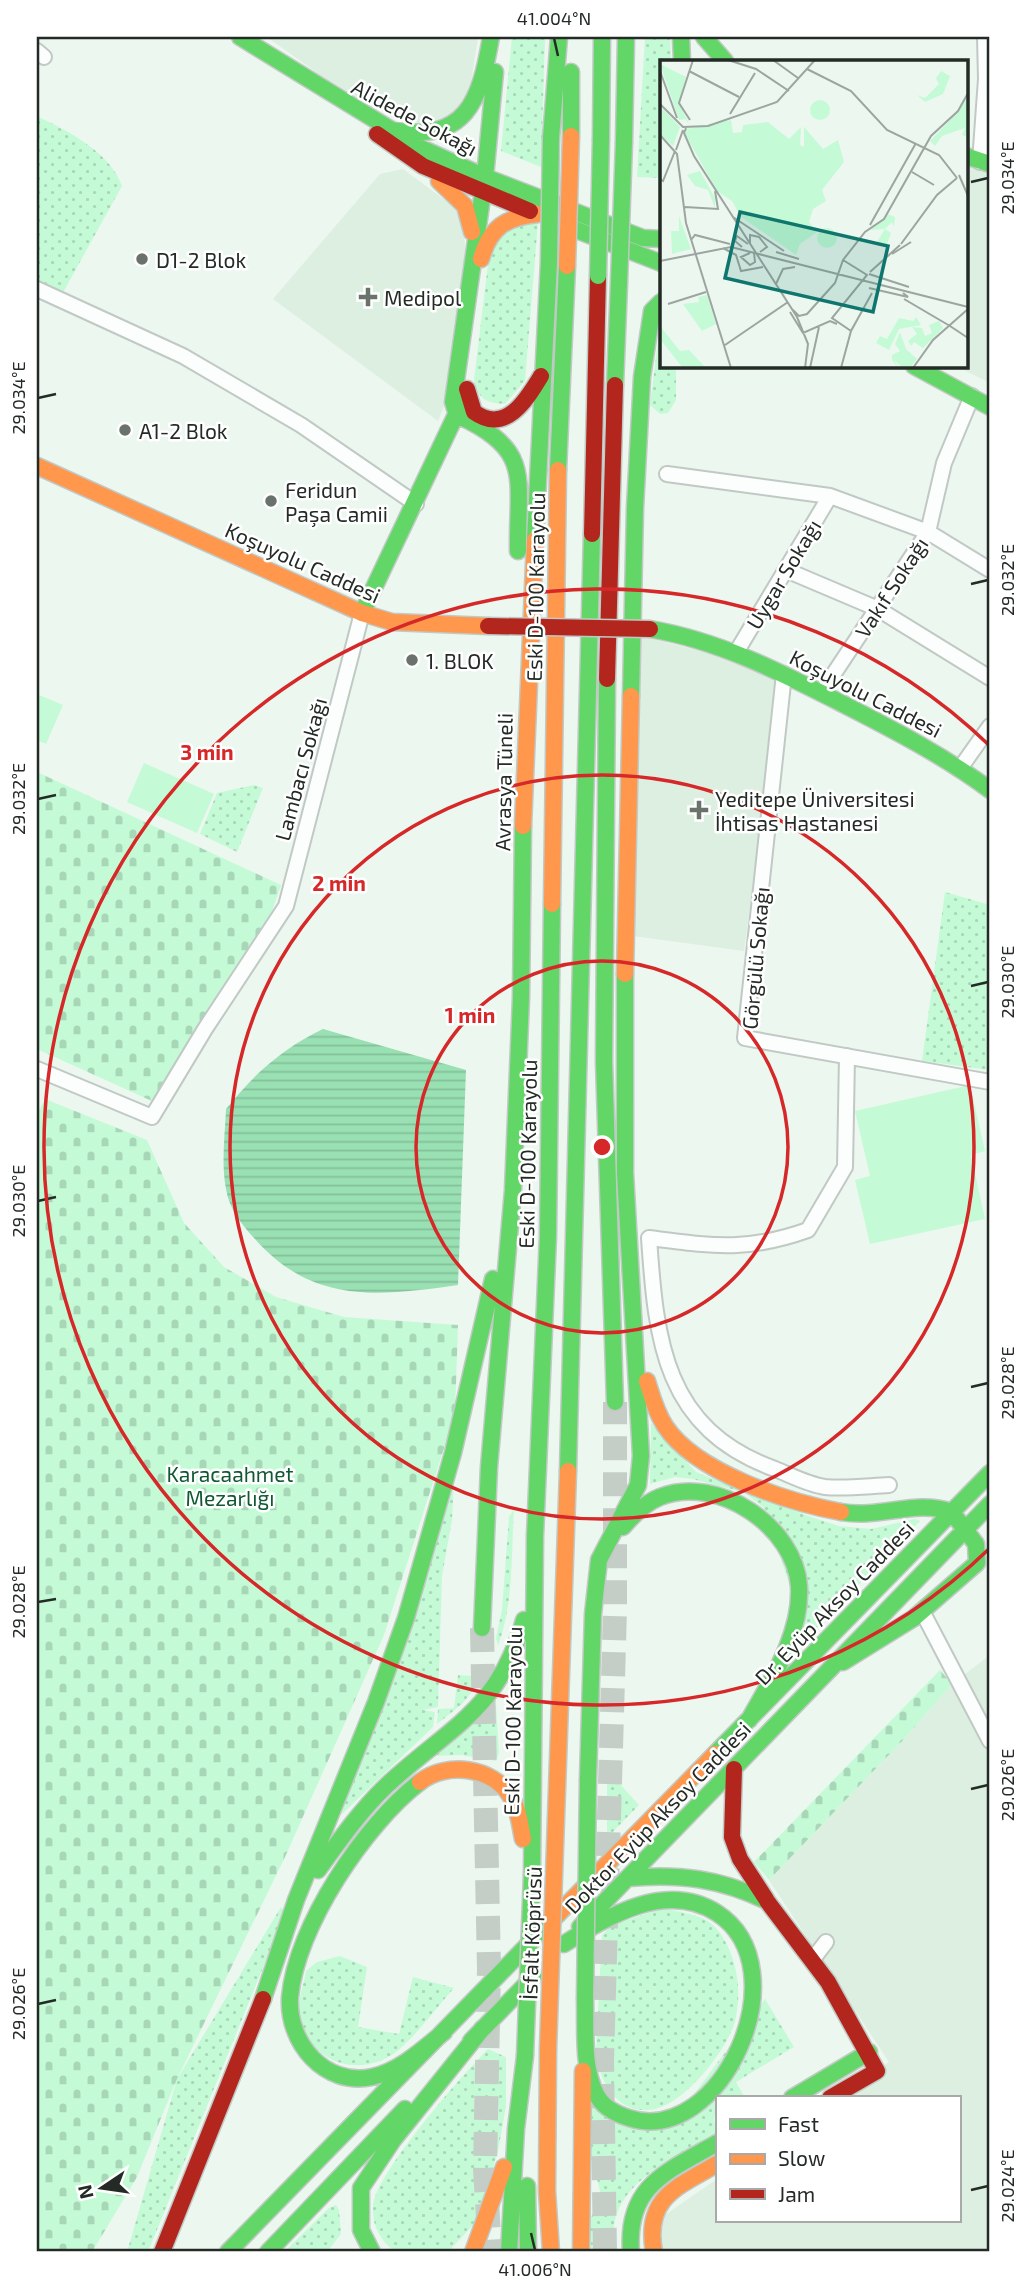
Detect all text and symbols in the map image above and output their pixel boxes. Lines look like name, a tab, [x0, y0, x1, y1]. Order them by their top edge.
text: 41.004°N	[517, 7, 591, 29]
inset map	[660, 60, 968, 368]
street label: Alidede Sokağı	[348, 73, 482, 161]
text: 29.034°E	[996, 141, 1018, 215]
place label: D1-2 Blok	[156, 247, 246, 272]
marker: D1-2 Blok	[134, 251, 150, 267]
place label: Medipol	[384, 285, 462, 310]
marker: Medipol	[358, 287, 378, 307]
text: 29.034°E	[7, 361, 29, 435]
place label: A1-2 Blok	[139, 418, 228, 443]
marker: A1-2 Blok	[117, 422, 133, 438]
place label: Feridun Paşa Camii	[285, 477, 388, 528]
street label: Eski D-100 Karayolu	[521, 492, 549, 682]
marker: Feridun Paşa Camii	[263, 493, 279, 509]
street label: Uygar Sokağı	[740, 515, 826, 633]
street label: Koşuyolu Caddesi	[221, 517, 384, 609]
street label: Vakıf Sokağı	[849, 532, 933, 642]
text: 29.032°E	[996, 544, 1018, 616]
street label: Koşuyolu Caddesi	[785, 644, 946, 744]
place label: 1. BLOK	[426, 648, 494, 673]
marker: 1. BLOK	[404, 652, 420, 668]
street label: Lambacı Sokağı	[269, 695, 331, 843]
street label: Avrasya Tüneli	[489, 713, 517, 851]
text: 3 min	[180, 739, 234, 764]
text: 29.032°E	[7, 763, 29, 835]
place label: Yeditepe Üniversitesi İhtisas Hastanesi	[715, 786, 915, 835]
marker: Yeditepe Üniversitesi İhtisas Hastanesi	[689, 800, 709, 820]
text: 2 min	[312, 870, 366, 895]
street label: Görgülü Sokağı	[736, 886, 774, 1030]
text: 29.030°E	[996, 946, 1018, 1018]
text: 1 min	[445, 1002, 495, 1027]
street label: Eski D-100 Karayolu	[513, 1059, 541, 1249]
centre of rings	[590, 1135, 614, 1159]
text: 29.030°E	[7, 1165, 29, 1237]
text: 29.028°E	[996, 1346, 1018, 1420]
park label: Karacaahmet Mezarlığı	[166, 1461, 294, 1510]
street label: Dr. Eyüp Aksoy Caddesi	[749, 1515, 919, 1689]
text: 29.028°E	[7, 1565, 29, 1639]
street label: Eski D-100 Karayolu	[498, 1626, 526, 1816]
street label: Doktor Eyüp Aksoy Caddesi	[559, 1716, 755, 1918]
text: 29.026°E	[996, 1749, 1018, 1821]
street label: İsfalt Köprüsü	[516, 1866, 546, 2000]
text: 29.026°E	[7, 1968, 29, 2040]
legend	[716, 2096, 960, 2222]
text: Fast	[778, 2111, 819, 2136]
text: Slow	[778, 2145, 825, 2170]
text: 29.024°E	[996, 2149, 1018, 2223]
north arrow	[66, 2152, 136, 2222]
text: Jam	[778, 2181, 815, 2206]
text: N	[72, 2183, 98, 2201]
text: 41.006°N	[498, 2258, 572, 2280]

